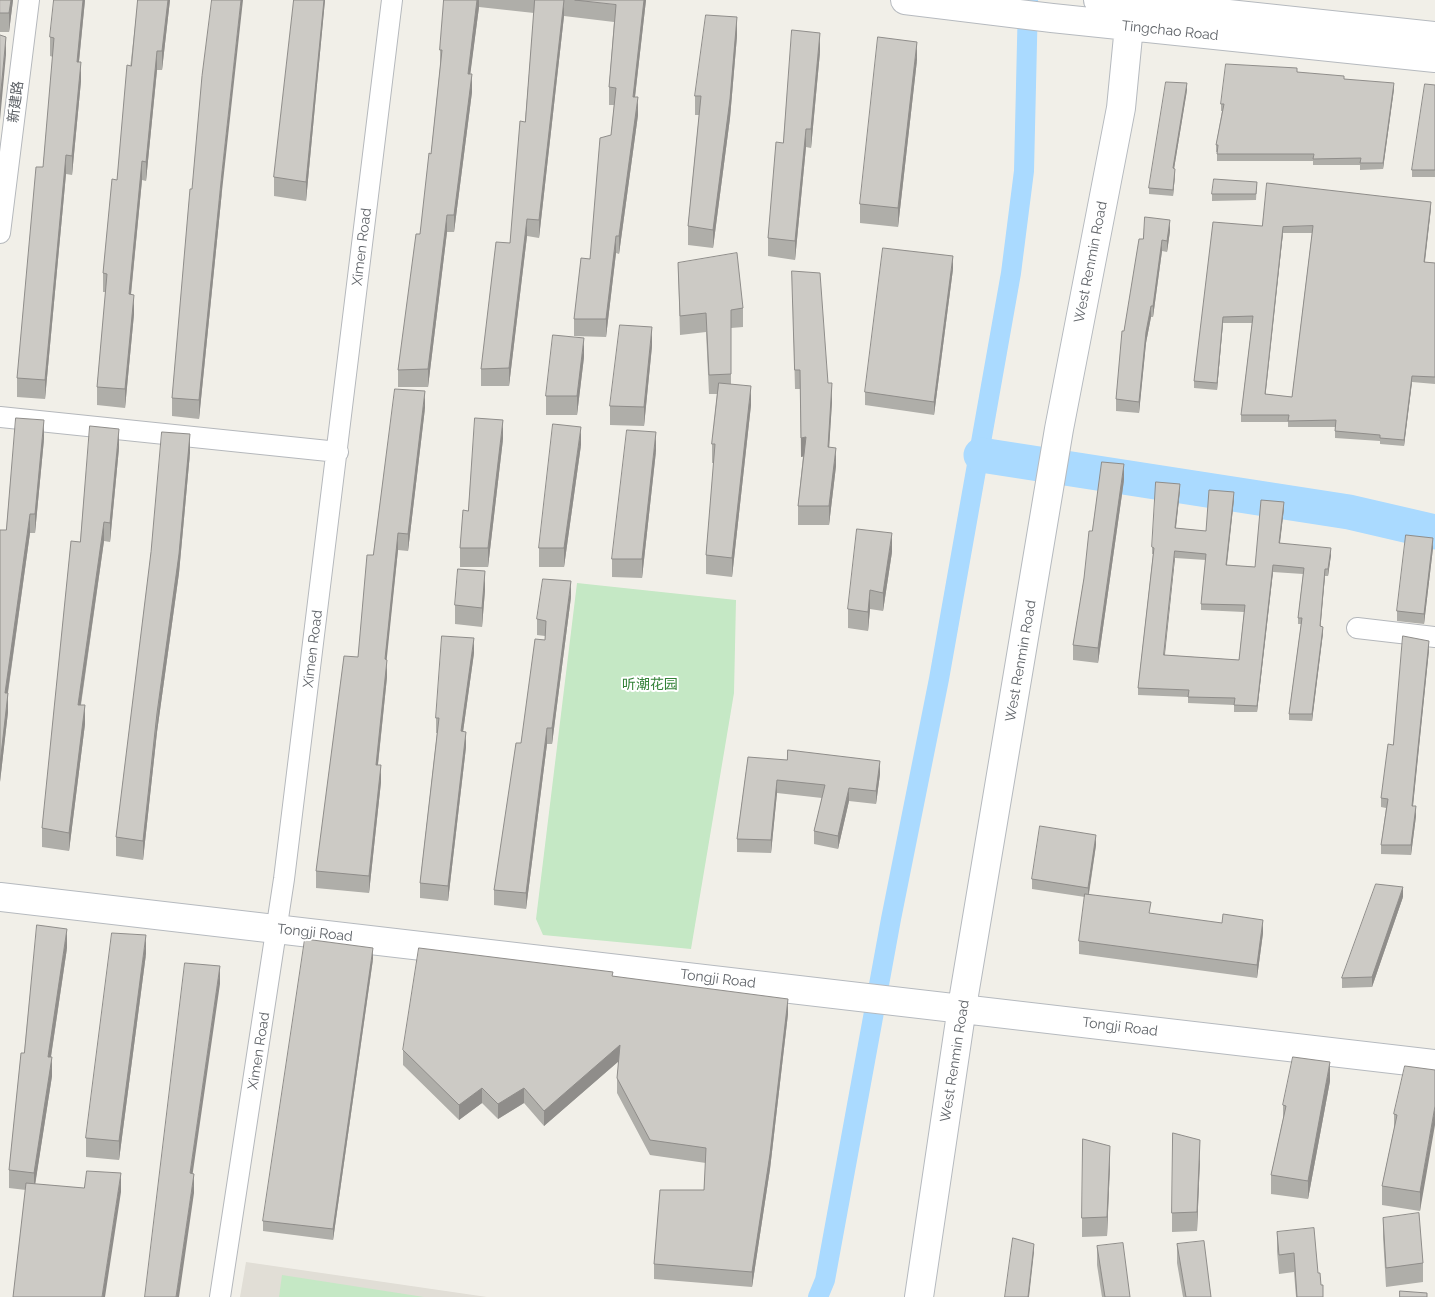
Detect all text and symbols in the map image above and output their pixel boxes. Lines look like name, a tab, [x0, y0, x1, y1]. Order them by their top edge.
street label: Tingchao Road	[1121, 18, 1219, 44]
street label: 新建路	[5, 80, 27, 124]
street label: West Renmin Road	[1071, 200, 1111, 324]
street label: Ximen Road	[349, 207, 375, 287]
street label: West Renmin Road	[1002, 599, 1040, 723]
street label: Ximen Road	[300, 609, 326, 689]
park label: 听潮花园	[622, 677, 678, 693]
street label: Tongji Road	[276, 921, 354, 945]
street label: Tongji Road	[679, 966, 757, 992]
street label: West Renmin Road	[937, 999, 973, 1123]
street label: Ximen Road	[245, 1011, 273, 1091]
street label: Tongji Road	[1081, 1014, 1159, 1040]

